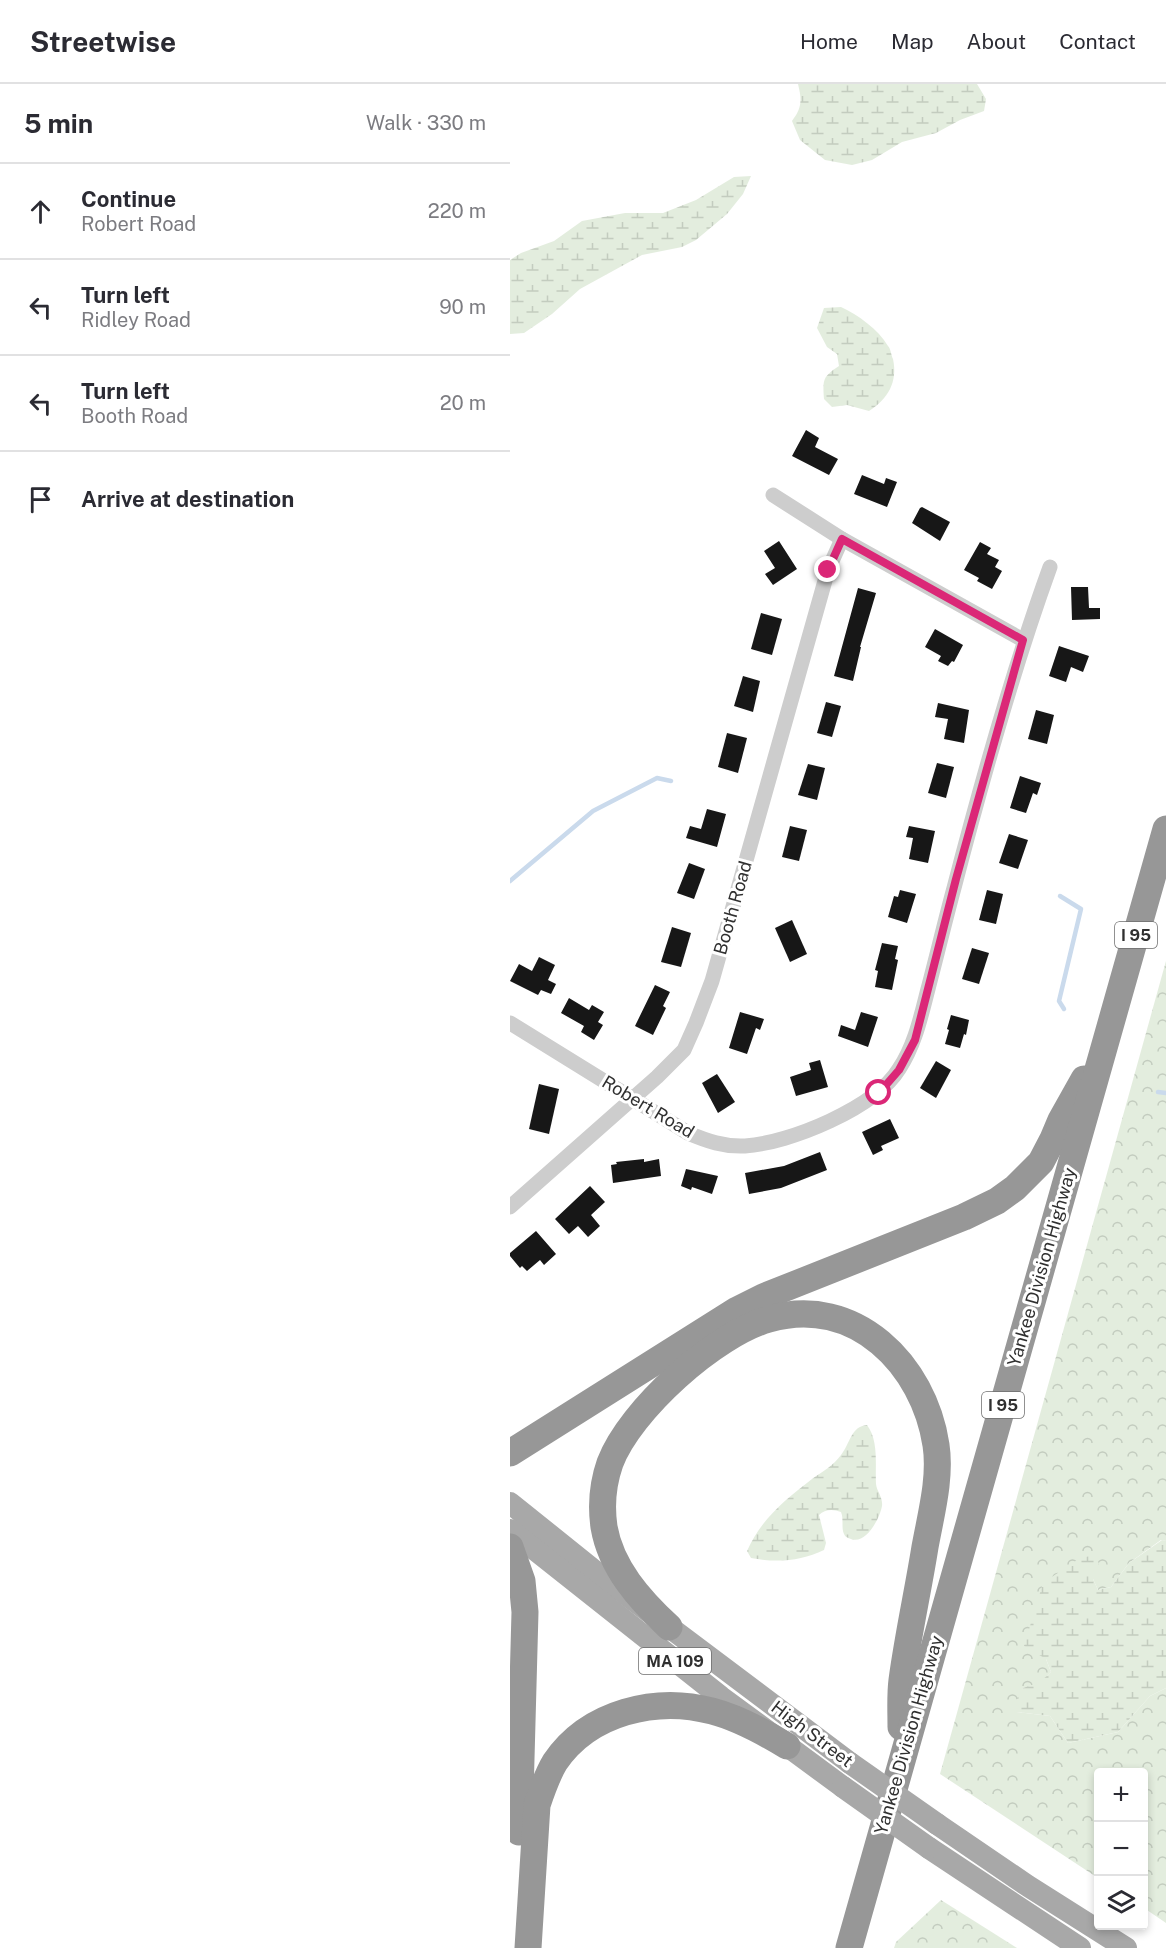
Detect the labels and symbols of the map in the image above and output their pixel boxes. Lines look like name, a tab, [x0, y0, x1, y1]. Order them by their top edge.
route end	[814, 556, 840, 582]
street label: Booth Road	[709, 859, 756, 957]
road number: I 95	[1115, 922, 1157, 948]
street label: Robert Road	[598, 1071, 698, 1142]
route start	[865, 1079, 891, 1105]
street label: Yankee Division Highway	[1003, 1165, 1080, 1369]
road number: I 95	[982, 1392, 1024, 1418]
street label: Yankee Division Highway	[870, 1633, 947, 1837]
road number: MA 109	[639, 1648, 711, 1674]
street label: High Street	[767, 1696, 857, 1771]

